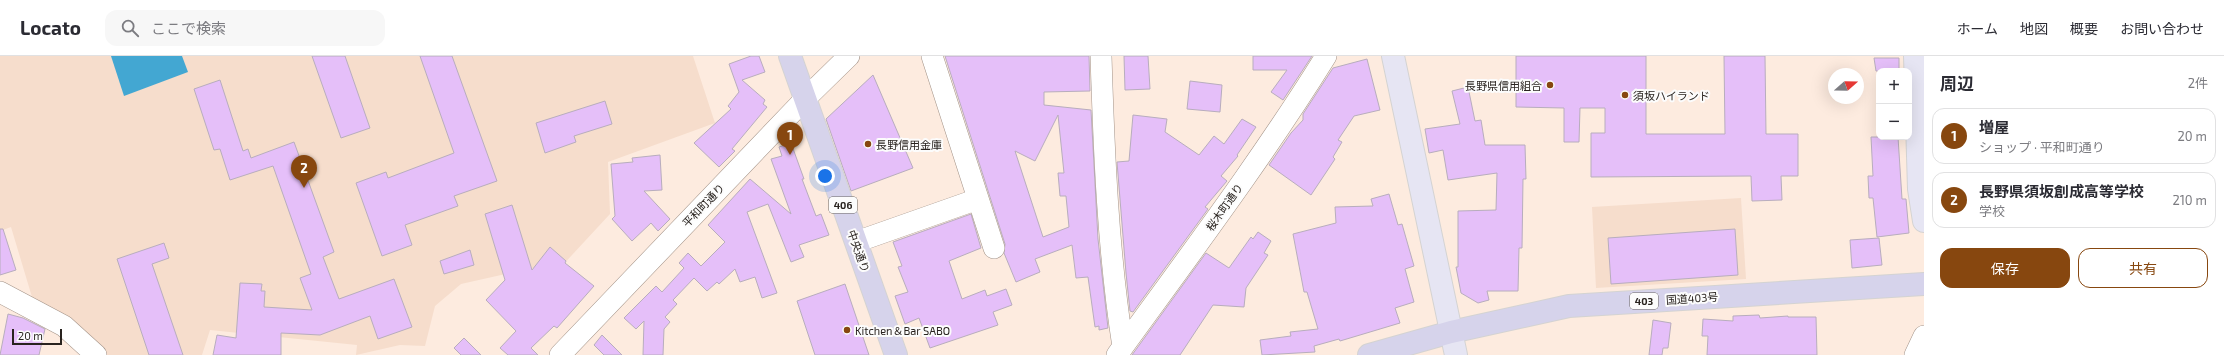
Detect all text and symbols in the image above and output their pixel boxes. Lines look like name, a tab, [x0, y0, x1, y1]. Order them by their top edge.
search box	[105, 10, 385, 46]
text: Locato	[20, 16, 81, 39]
icon: search	[119, 17, 141, 39]
text: ここで検索	[151, 19, 226, 37]
text: ホーム	[1956, 20, 1998, 37]
text: 地図	[2020, 20, 2048, 37]
text: 概要	[2070, 20, 2098, 37]
text: お問い合わせ	[2120, 20, 2204, 37]
north arrow	[1828, 68, 1864, 104]
map controls	[1876, 68, 1912, 140]
button: +	[1876, 68, 1912, 104]
text: 周辺	[1940, 73, 1974, 93]
text: 2件	[2188, 75, 2208, 91]
place label: 長野県信用組合	[1465, 79, 1542, 92]
marker: 長野県信用組合	[1545, 80, 1555, 90]
place label: 須坂ハイランド	[1633, 89, 1710, 102]
marker: 須坂ハイランド	[1620, 90, 1630, 100]
button: −	[1876, 104, 1912, 140]
text: 増屋	[1979, 118, 2009, 136]
pin: 1	[777, 122, 803, 155]
text: 1	[1951, 128, 1957, 144]
text: 20 m	[2178, 128, 2207, 144]
place label: 長野信用金庫	[876, 138, 942, 151]
marker: 長野信用金庫	[863, 139, 873, 149]
text: ショップ · 平和町通り	[1979, 139, 2105, 155]
pin: 2	[291, 155, 317, 188]
your location	[815, 166, 835, 186]
street label: 平和町通り	[679, 181, 727, 229]
street label: 桜木町通り	[1203, 181, 1245, 233]
text: 長野県須坂創成高等学校	[1979, 182, 2144, 200]
text: 2	[1950, 192, 1958, 208]
text: 210 m	[2172, 192, 2207, 208]
road number: 406	[829, 197, 857, 213]
text: 学校	[1979, 203, 2005, 219]
street label: 中央通り	[845, 228, 873, 274]
button: 保存	[1940, 248, 2070, 288]
button: 共有	[2078, 248, 2208, 288]
street label: 国道403号	[1665, 290, 1719, 306]
road number: 403	[1630, 293, 1658, 309]
place label: Kitchen＆Bar SABO	[855, 324, 950, 337]
marker: Kitchen＆Bar SABO	[842, 325, 852, 335]
scale bar	[12, 327, 62, 346]
text: 20 m	[18, 329, 43, 342]

